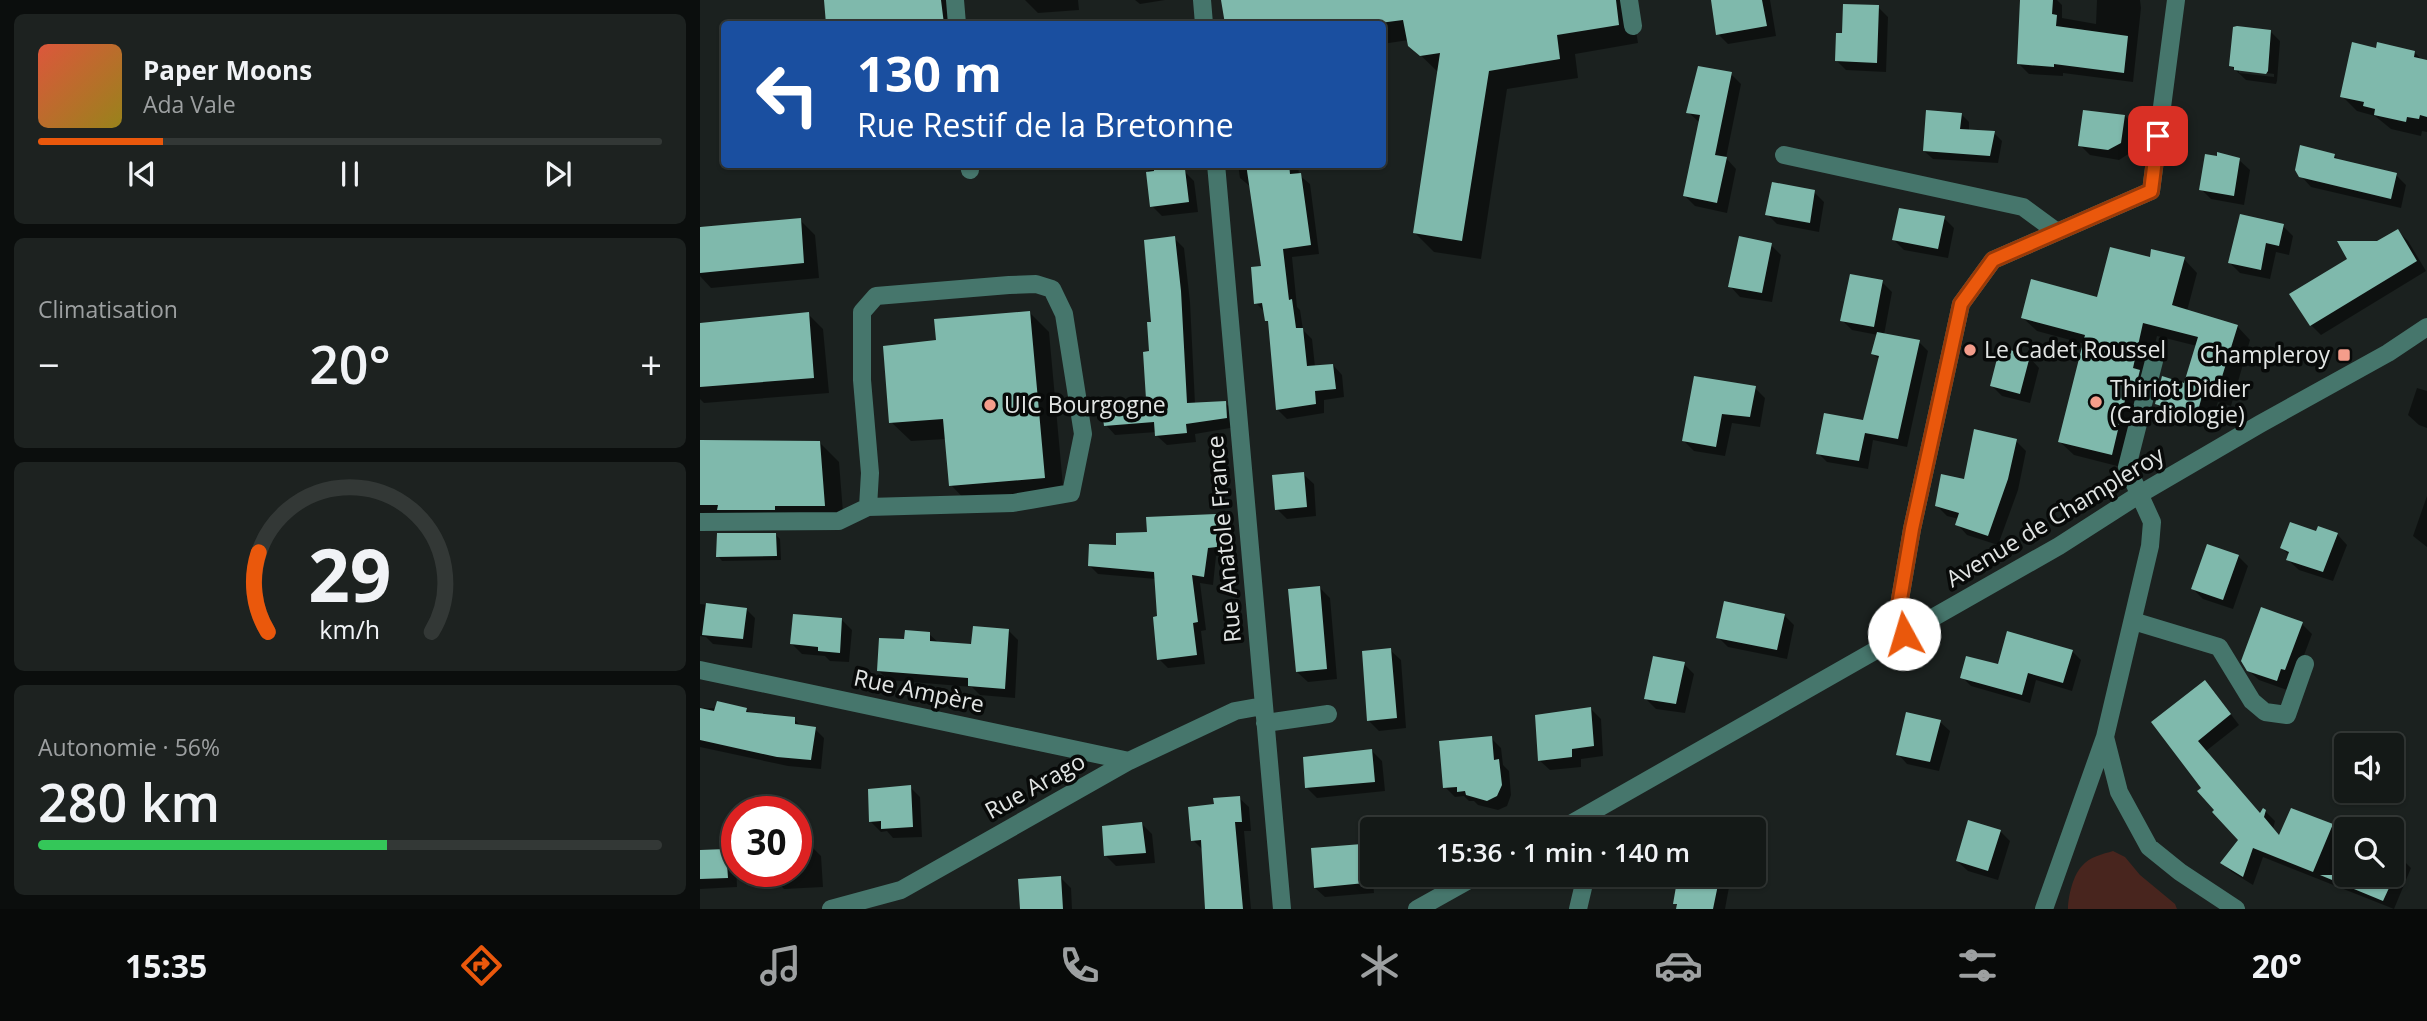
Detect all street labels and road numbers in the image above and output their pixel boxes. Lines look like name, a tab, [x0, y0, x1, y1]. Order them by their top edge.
street label: Rue Anatole France	[1198, 434, 1248, 644]
street label: Avenue de Champleroy	[1939, 438, 2170, 594]
street label: Rue Ampère	[851, 661, 987, 719]
street label: Rue Arago	[979, 744, 1090, 826]

